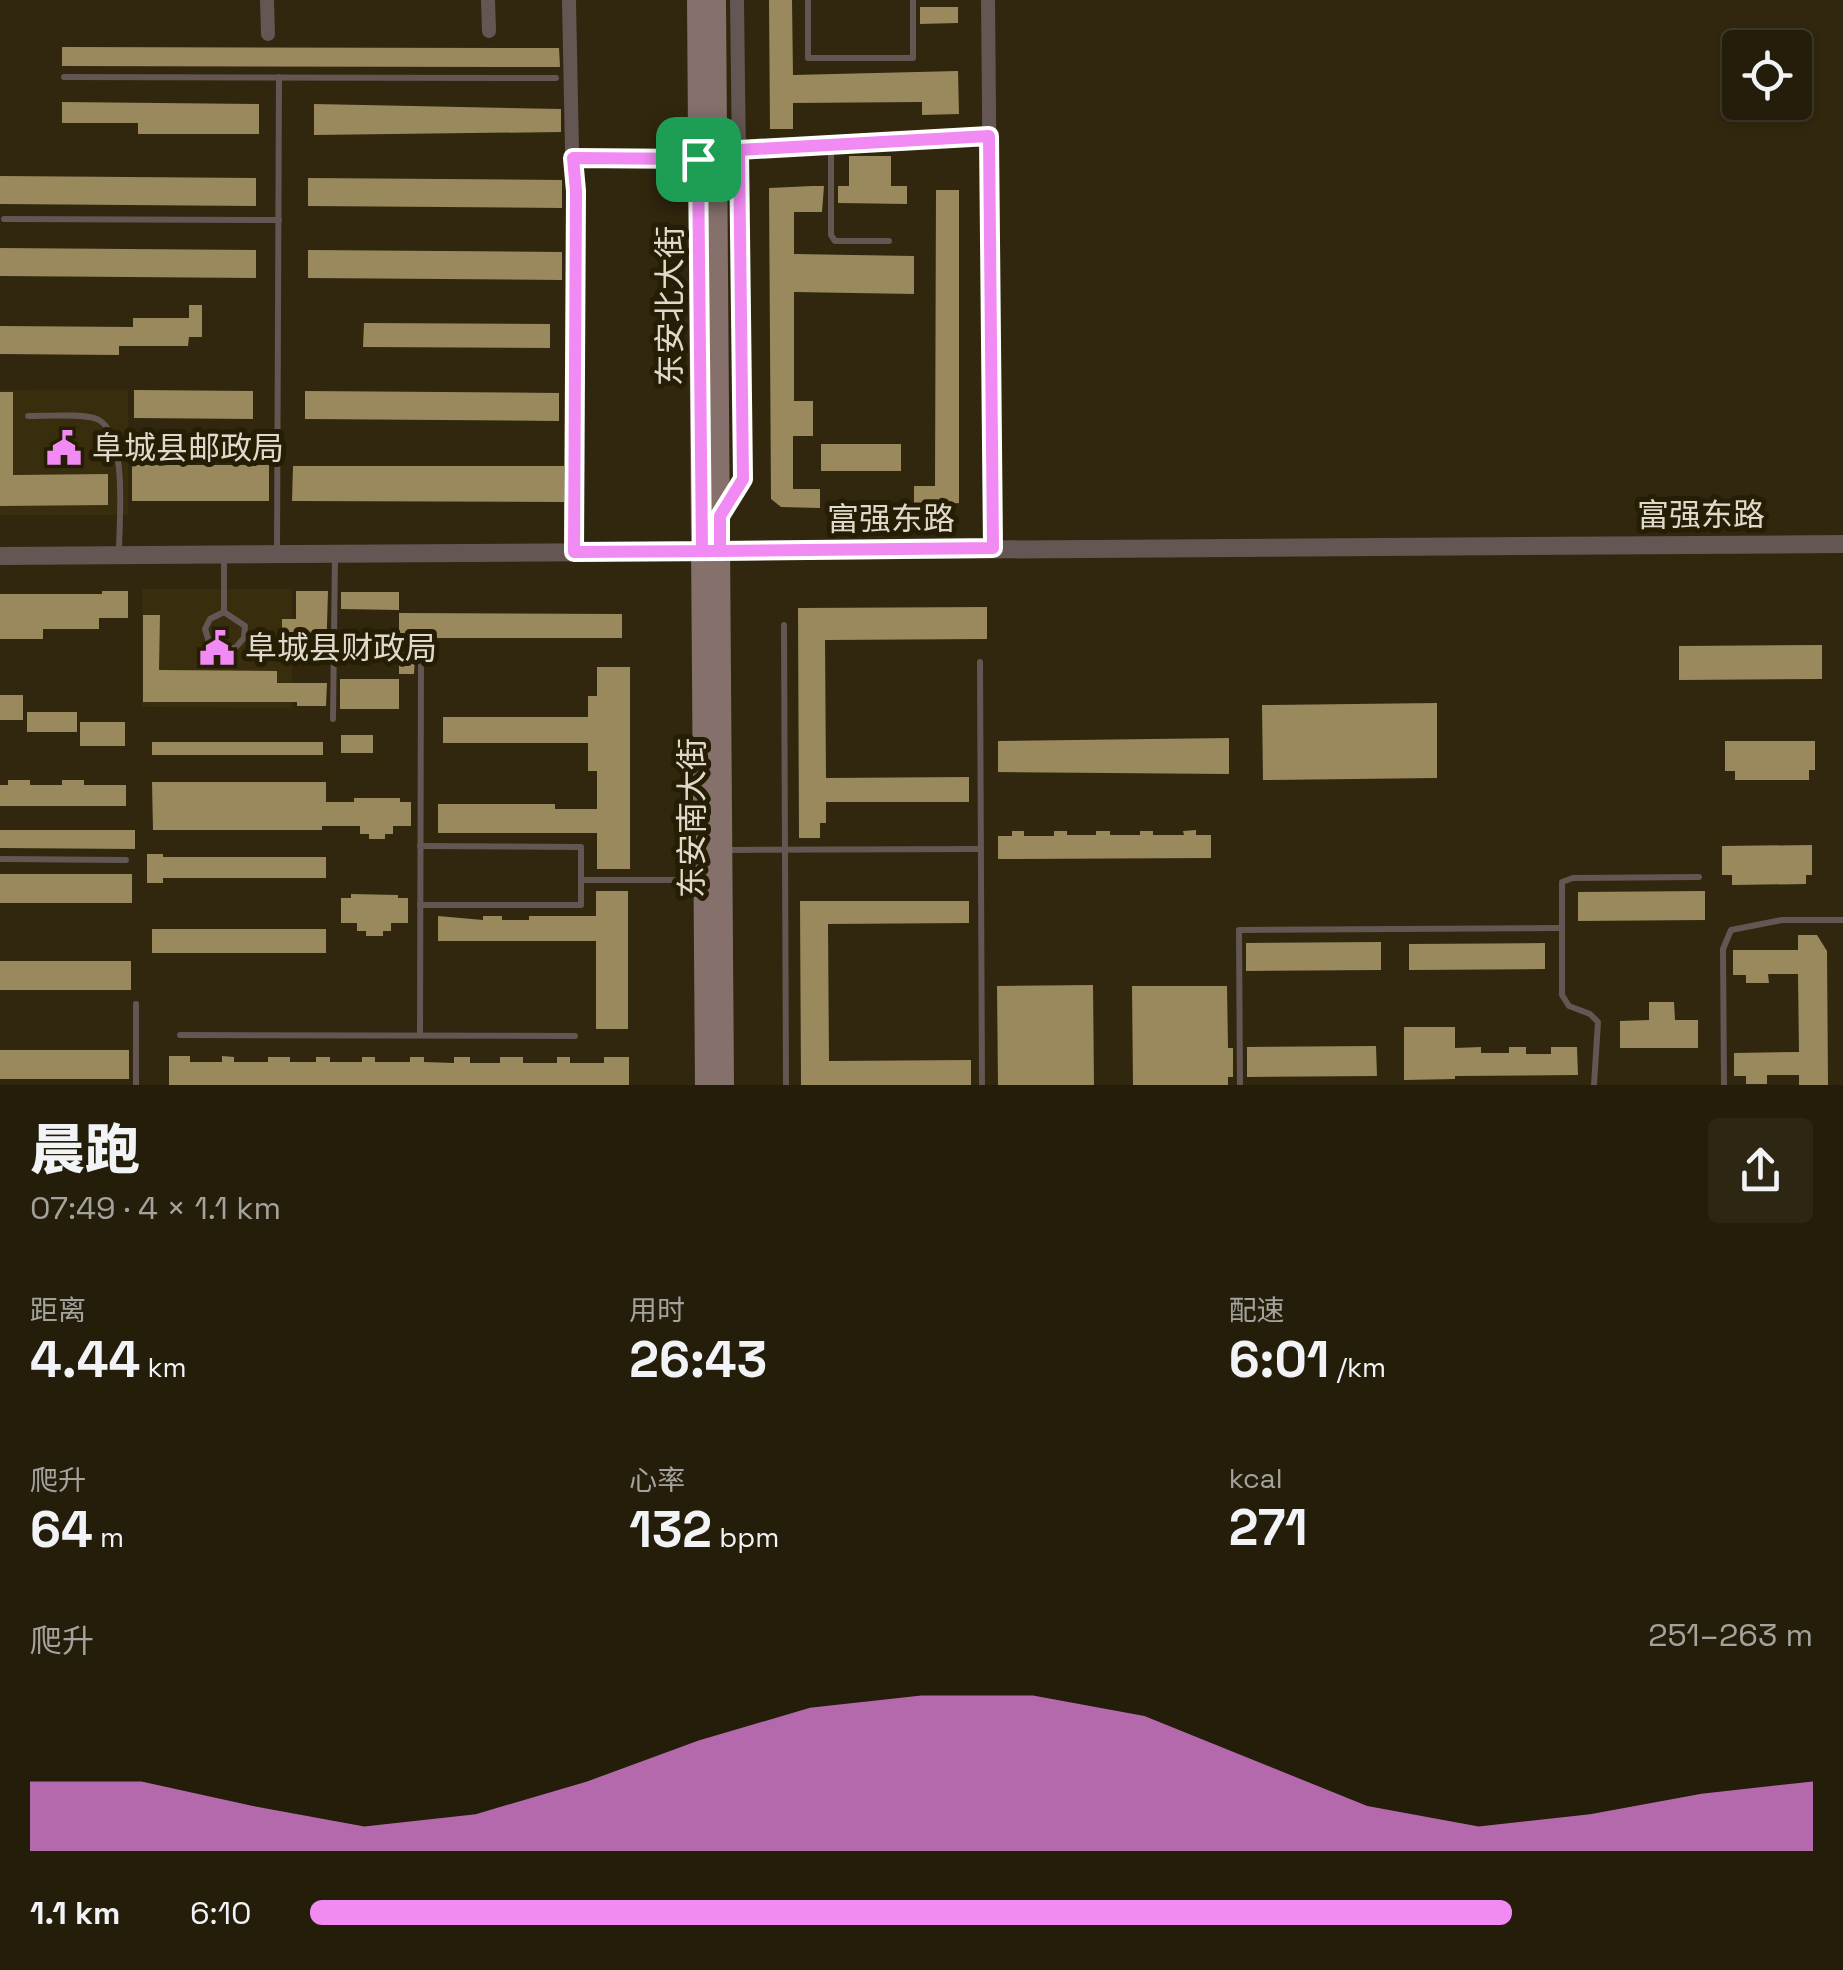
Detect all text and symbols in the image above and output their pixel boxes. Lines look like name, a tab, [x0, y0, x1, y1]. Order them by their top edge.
map controls	[1722, 30, 1812, 120]
button: locate	[1722, 30, 1812, 120]
pin	[656, 117, 741, 202]
icon: arrive	[671, 132, 726, 187]
street label: 东安北大街	[650, 226, 690, 386]
place label: 阜城县邮政局	[92, 428, 284, 468]
public building icon: 阜城县邮政局	[45, 429, 83, 467]
street label: 富强东路	[1637, 495, 1765, 535]
street label: 富强东路	[827, 499, 955, 539]
place label: 阜城县财政局	[245, 628, 437, 668]
public building icon: 阜城县财政局	[198, 629, 236, 667]
street label: 东安南大街	[672, 738, 712, 898]
text: 晨跑	[30, 1115, 140, 1185]
button: share	[1708, 1118, 1813, 1223]
text: 07:49 · 4 × 1.1 km	[30, 1188, 281, 1228]
text: 距离	[30, 1292, 86, 1328]
text: 用时	[629, 1292, 685, 1328]
text: 配速	[1229, 1292, 1285, 1328]
text: 4.44	[30, 1328, 140, 1392]
text: 26:43	[629, 1328, 767, 1392]
text: 6:01	[1229, 1328, 1329, 1392]
text: km	[140, 1349, 187, 1385]
text: /km	[1329, 1349, 1386, 1385]
text: kcal	[1229, 1460, 1283, 1496]
text: 爬升	[30, 1462, 86, 1498]
text: 心率	[629, 1462, 685, 1498]
text: 271	[1229, 1496, 1308, 1560]
text: 64	[30, 1498, 93, 1562]
text: 132	[629, 1498, 712, 1562]
text: m	[93, 1519, 124, 1555]
text: bpm	[712, 1519, 779, 1555]
text: 251–263 m	[1648, 1615, 1813, 1655]
text: 爬升	[30, 1621, 94, 1661]
text: 1.1 km	[30, 1893, 120, 1933]
text: 6:10	[190, 1893, 252, 1933]

